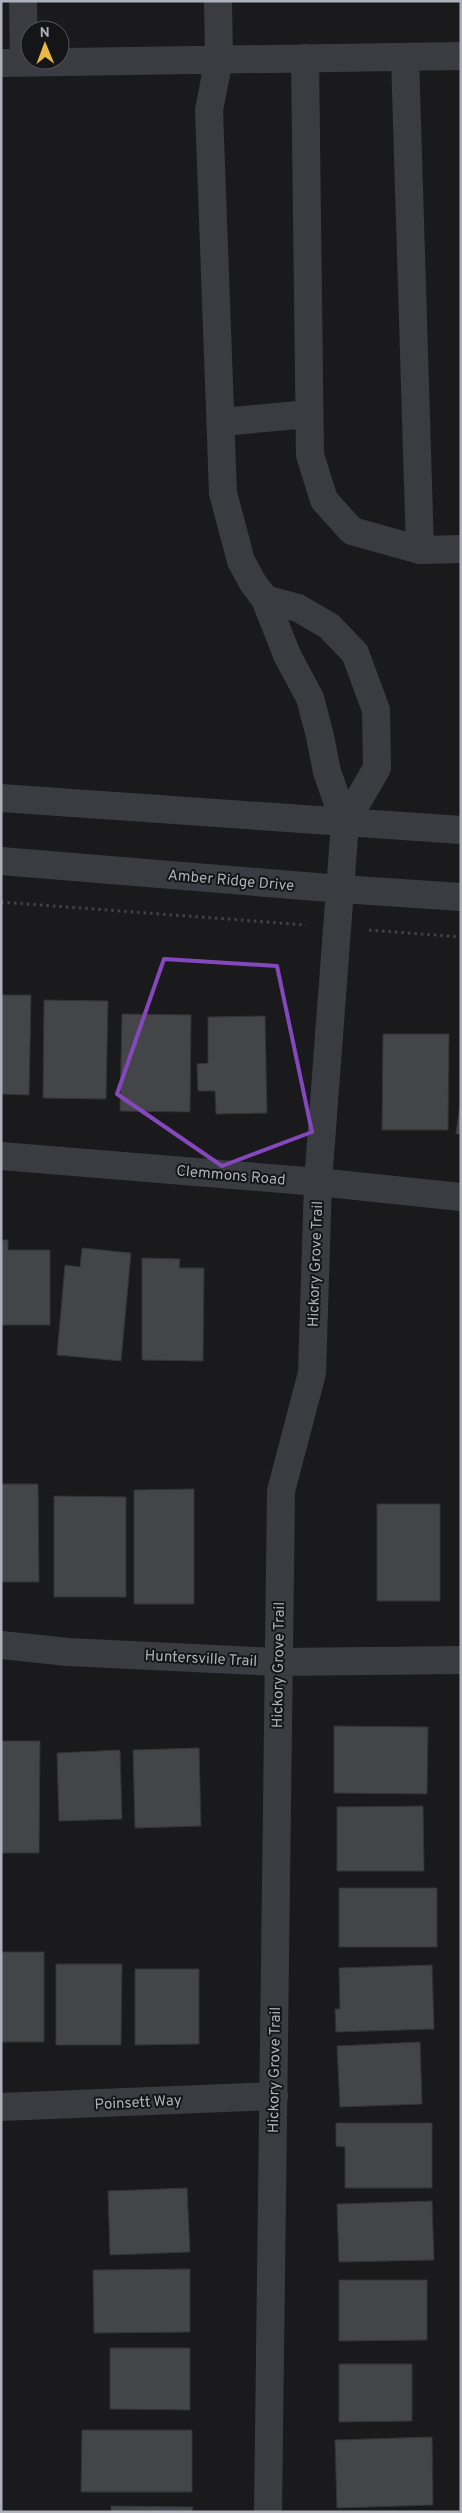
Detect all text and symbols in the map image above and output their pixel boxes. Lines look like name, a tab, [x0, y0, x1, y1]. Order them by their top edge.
north arrow	[20, 20, 70, 70]
text: N	[40, 25, 50, 42]
street label: Amber Ridge Drive	[167, 867, 295, 896]
street label: Clemmons Road	[175, 1162, 286, 1191]
street label: Hickory Grove Trail	[305, 1201, 328, 1328]
street label: Hickory Grove Trail	[269, 1602, 290, 1728]
street label: Huntersville Trail	[144, 1647, 258, 1672]
street label: Hickory Grove Trail	[265, 2007, 286, 2133]
street label: Poinsett Way	[94, 2092, 182, 2115]

